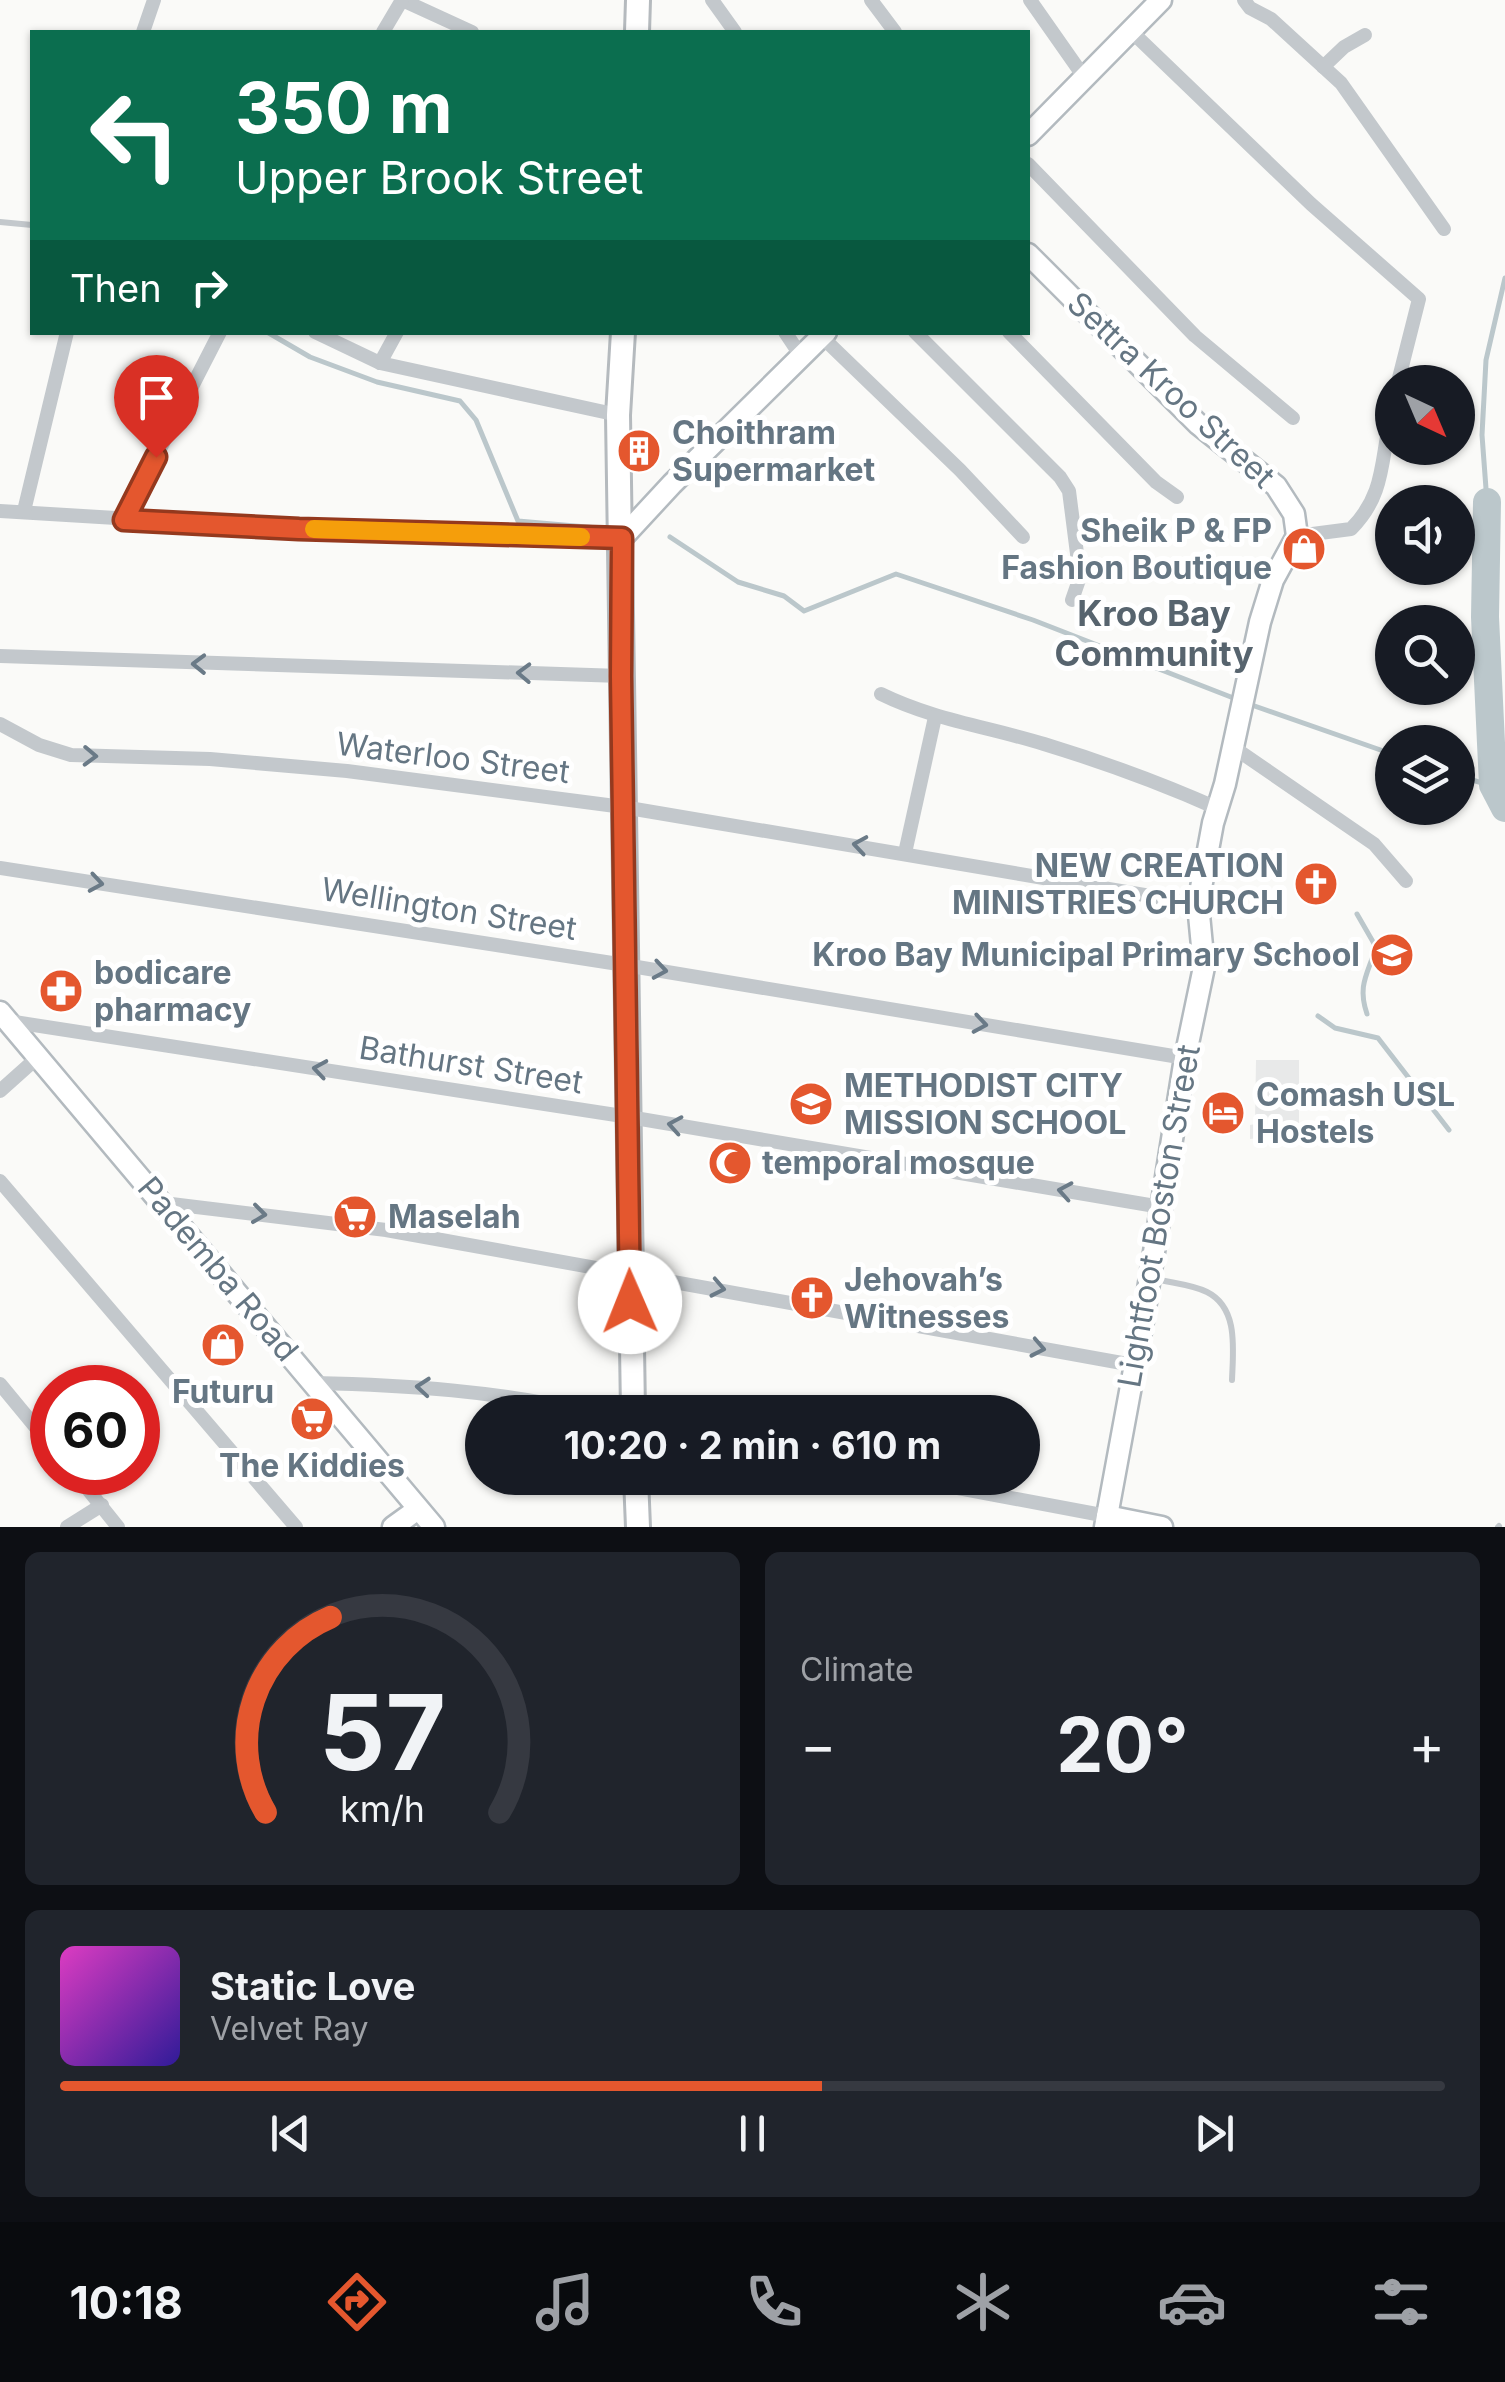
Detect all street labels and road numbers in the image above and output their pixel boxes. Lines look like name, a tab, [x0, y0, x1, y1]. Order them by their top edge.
street label: Settra Kroo Street	[1060, 284, 1283, 496]
street label: Waterloo Street	[334, 724, 572, 791]
street label: Wellington Street	[319, 869, 579, 948]
street label: Bathurst Street	[356, 1028, 586, 1101]
street label: Lightfoot Boston Street	[1109, 1041, 1208, 1390]
street label: Pademba Road	[130, 1169, 307, 1369]

